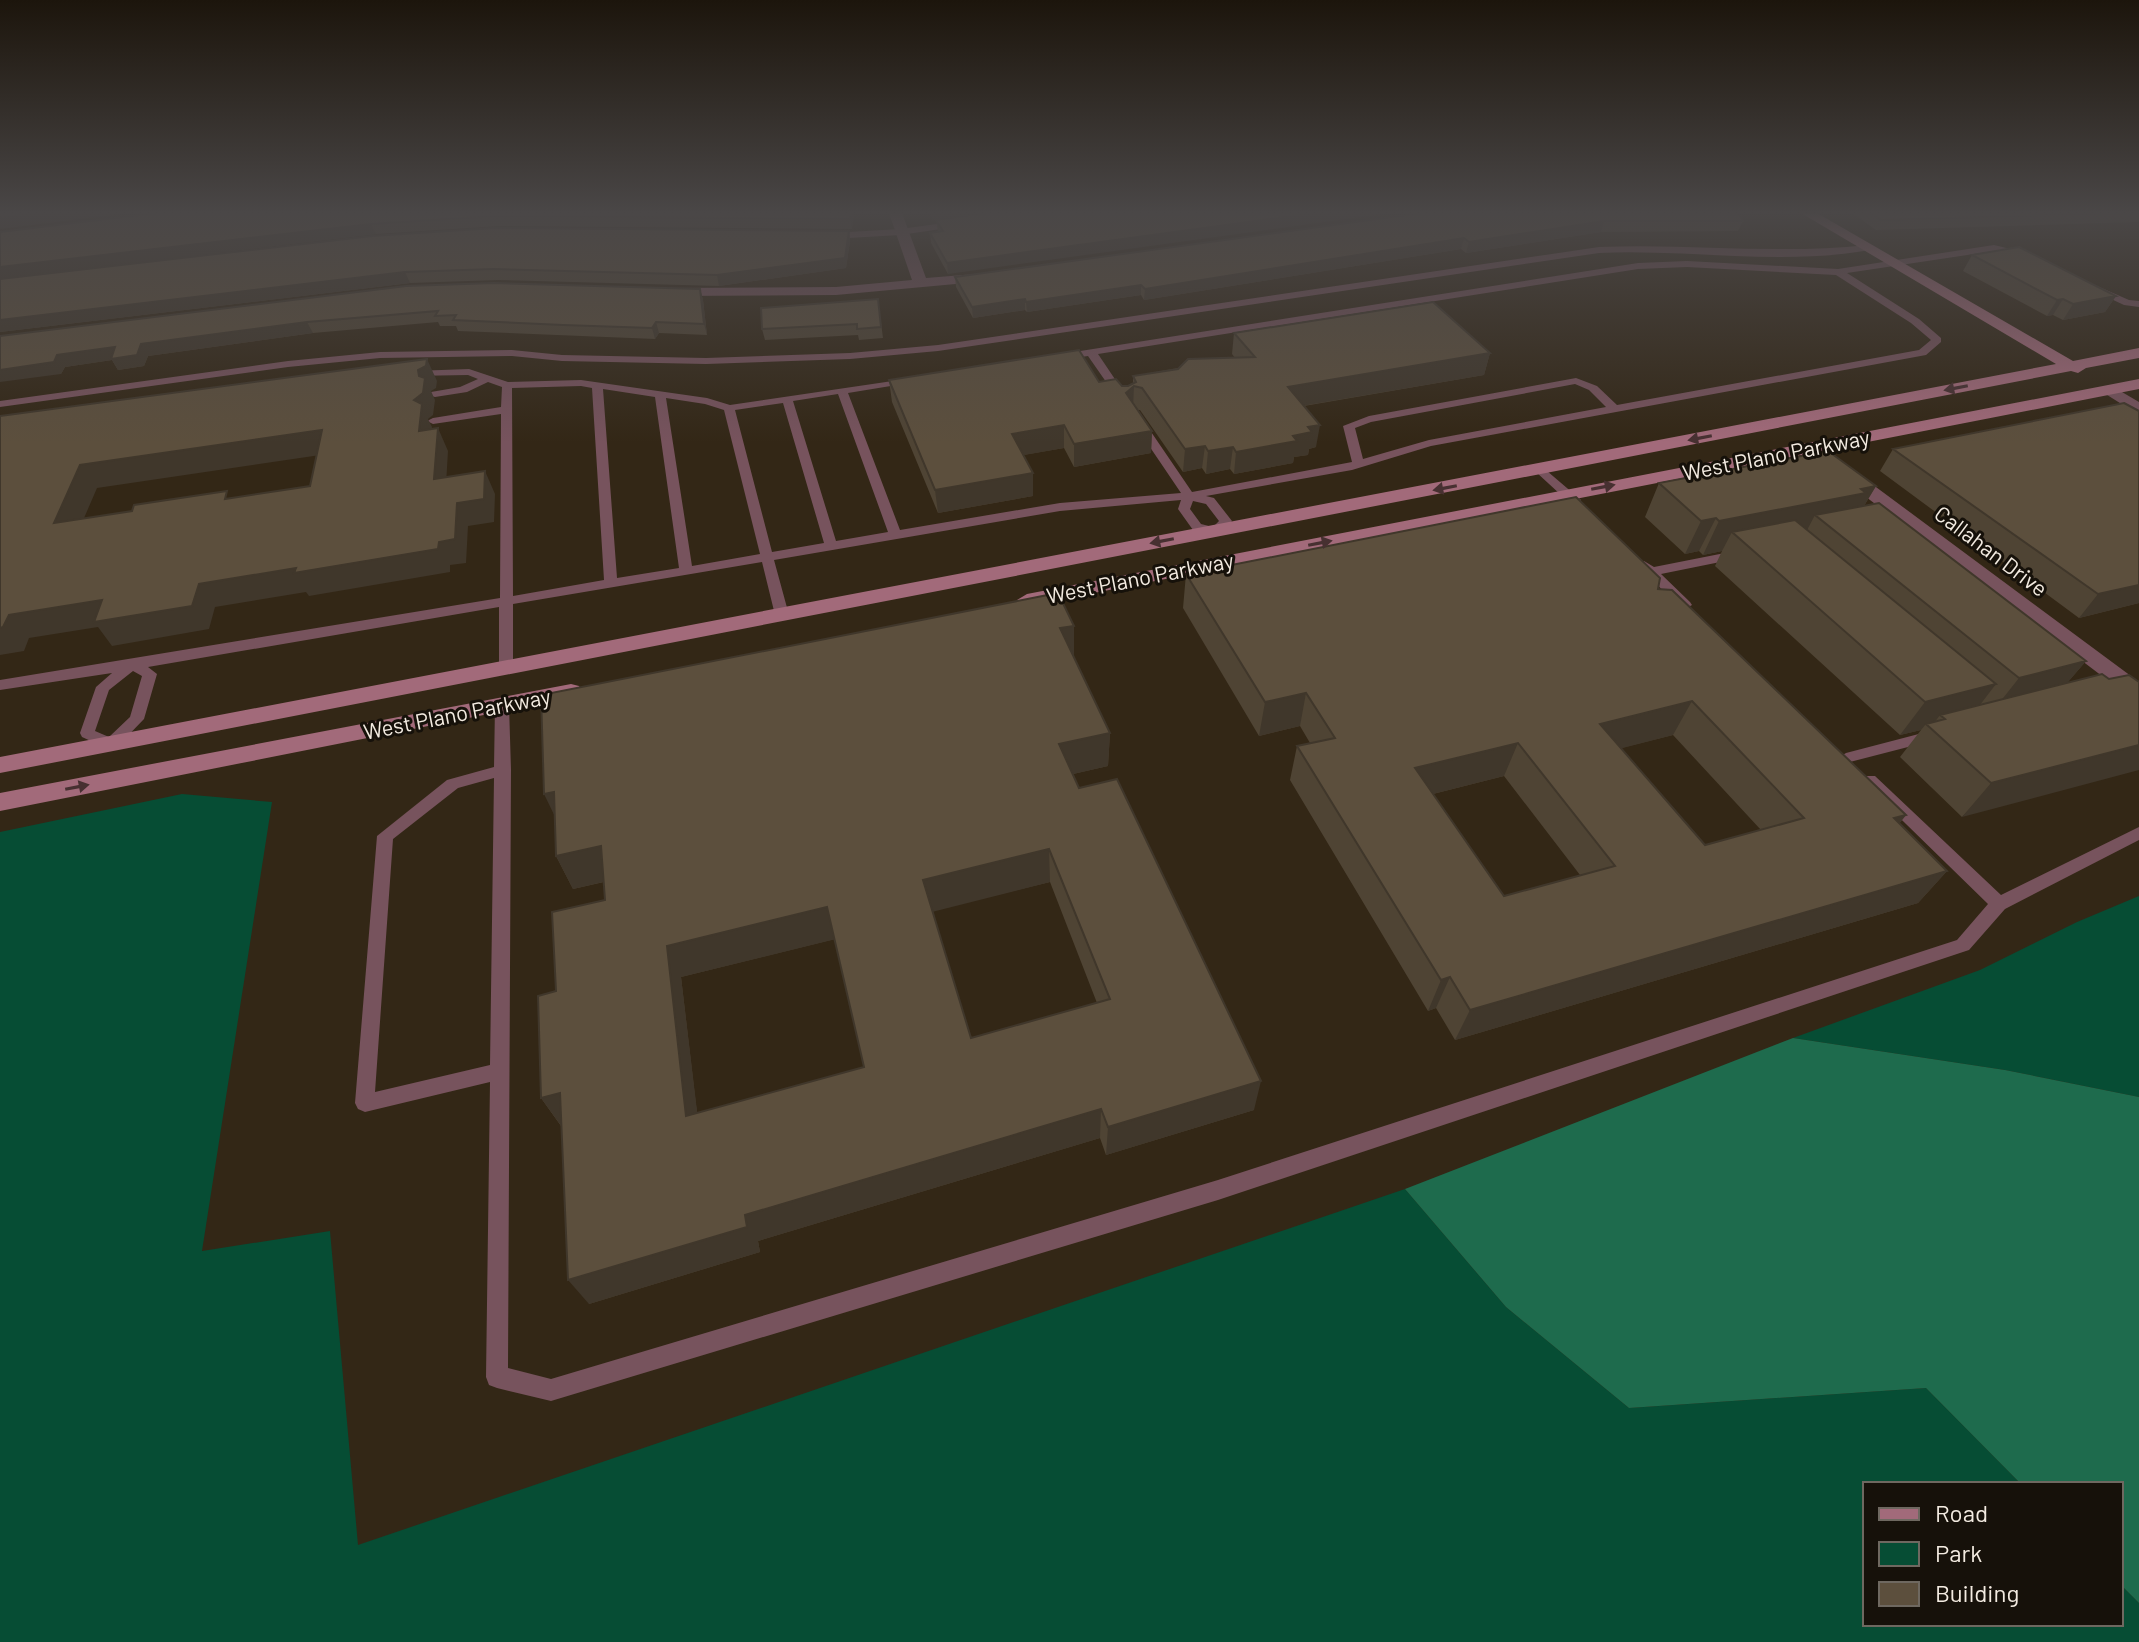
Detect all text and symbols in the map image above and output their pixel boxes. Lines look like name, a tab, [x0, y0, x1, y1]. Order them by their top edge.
one-way arrow	[1943, 383, 1968, 395]
street label: West Plano Parkway	[1680, 423, 1872, 485]
one-way arrow	[1688, 432, 1713, 445]
one-way arrow	[1590, 480, 1615, 493]
one-way arrow	[1433, 482, 1458, 495]
street label: Callahan Drive	[1930, 499, 2053, 601]
one-way arrow	[1150, 536, 1175, 548]
one-way arrow	[1308, 536, 1333, 548]
street label: West Plano Parkway	[1044, 546, 1236, 608]
street label: West Plano Parkway	[361, 682, 553, 744]
one-way arrow	[64, 781, 89, 793]
legend	[1863, 1482, 2123, 1626]
text: Road	[1935, 1498, 1988, 1527]
text: Park	[1935, 1538, 1982, 1567]
text: Building	[1935, 1578, 2019, 1607]

